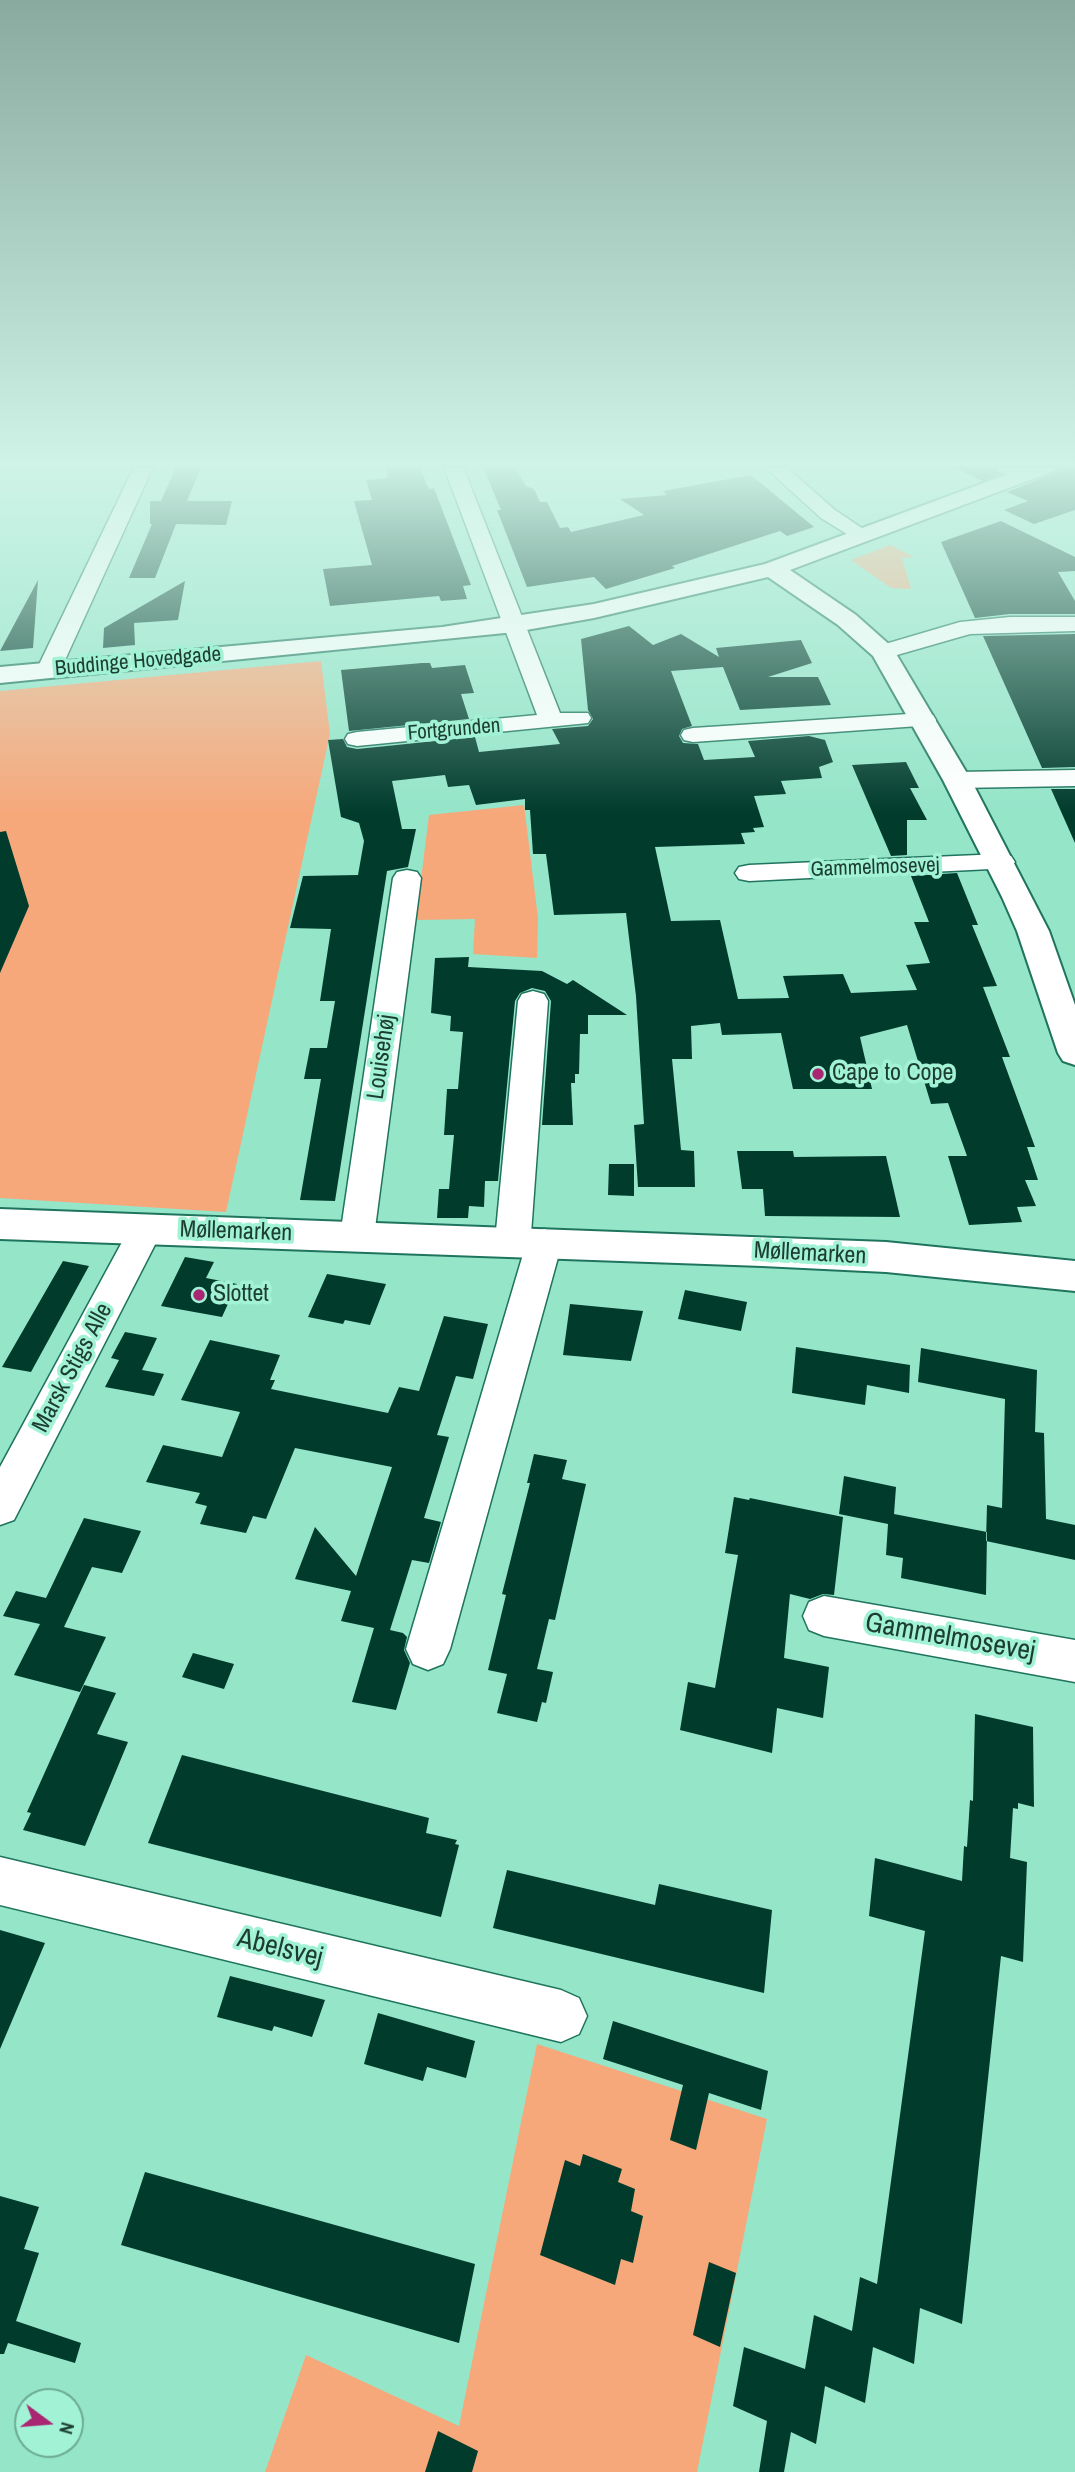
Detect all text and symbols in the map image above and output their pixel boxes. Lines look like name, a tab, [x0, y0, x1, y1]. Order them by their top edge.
street label: Buddinge Hovedgade	[54, 642, 222, 682]
street label: Fortgrunden	[407, 713, 501, 747]
street label: Gammelmosevej	[810, 853, 940, 883]
street label: Louisehøj	[362, 1013, 402, 1101]
place label: Cape to Cope	[832, 1060, 953, 1088]
marker: Cape to Cope	[810, 1066, 826, 1082]
street label: Møllemarken	[179, 1216, 293, 1248]
street label: Møllemarken	[753, 1237, 867, 1271]
place label: Slottet	[213, 1281, 269, 1309]
marker: Slottet	[191, 1287, 207, 1303]
street label: Marsk Stigs Alle	[27, 1298, 119, 1438]
street label: Gammelmosevej	[862, 1607, 1038, 1669]
street label: Abelsvej	[234, 1922, 326, 1976]
north arrow	[14, 2388, 84, 2458]
text: N	[53, 2419, 81, 2437]

